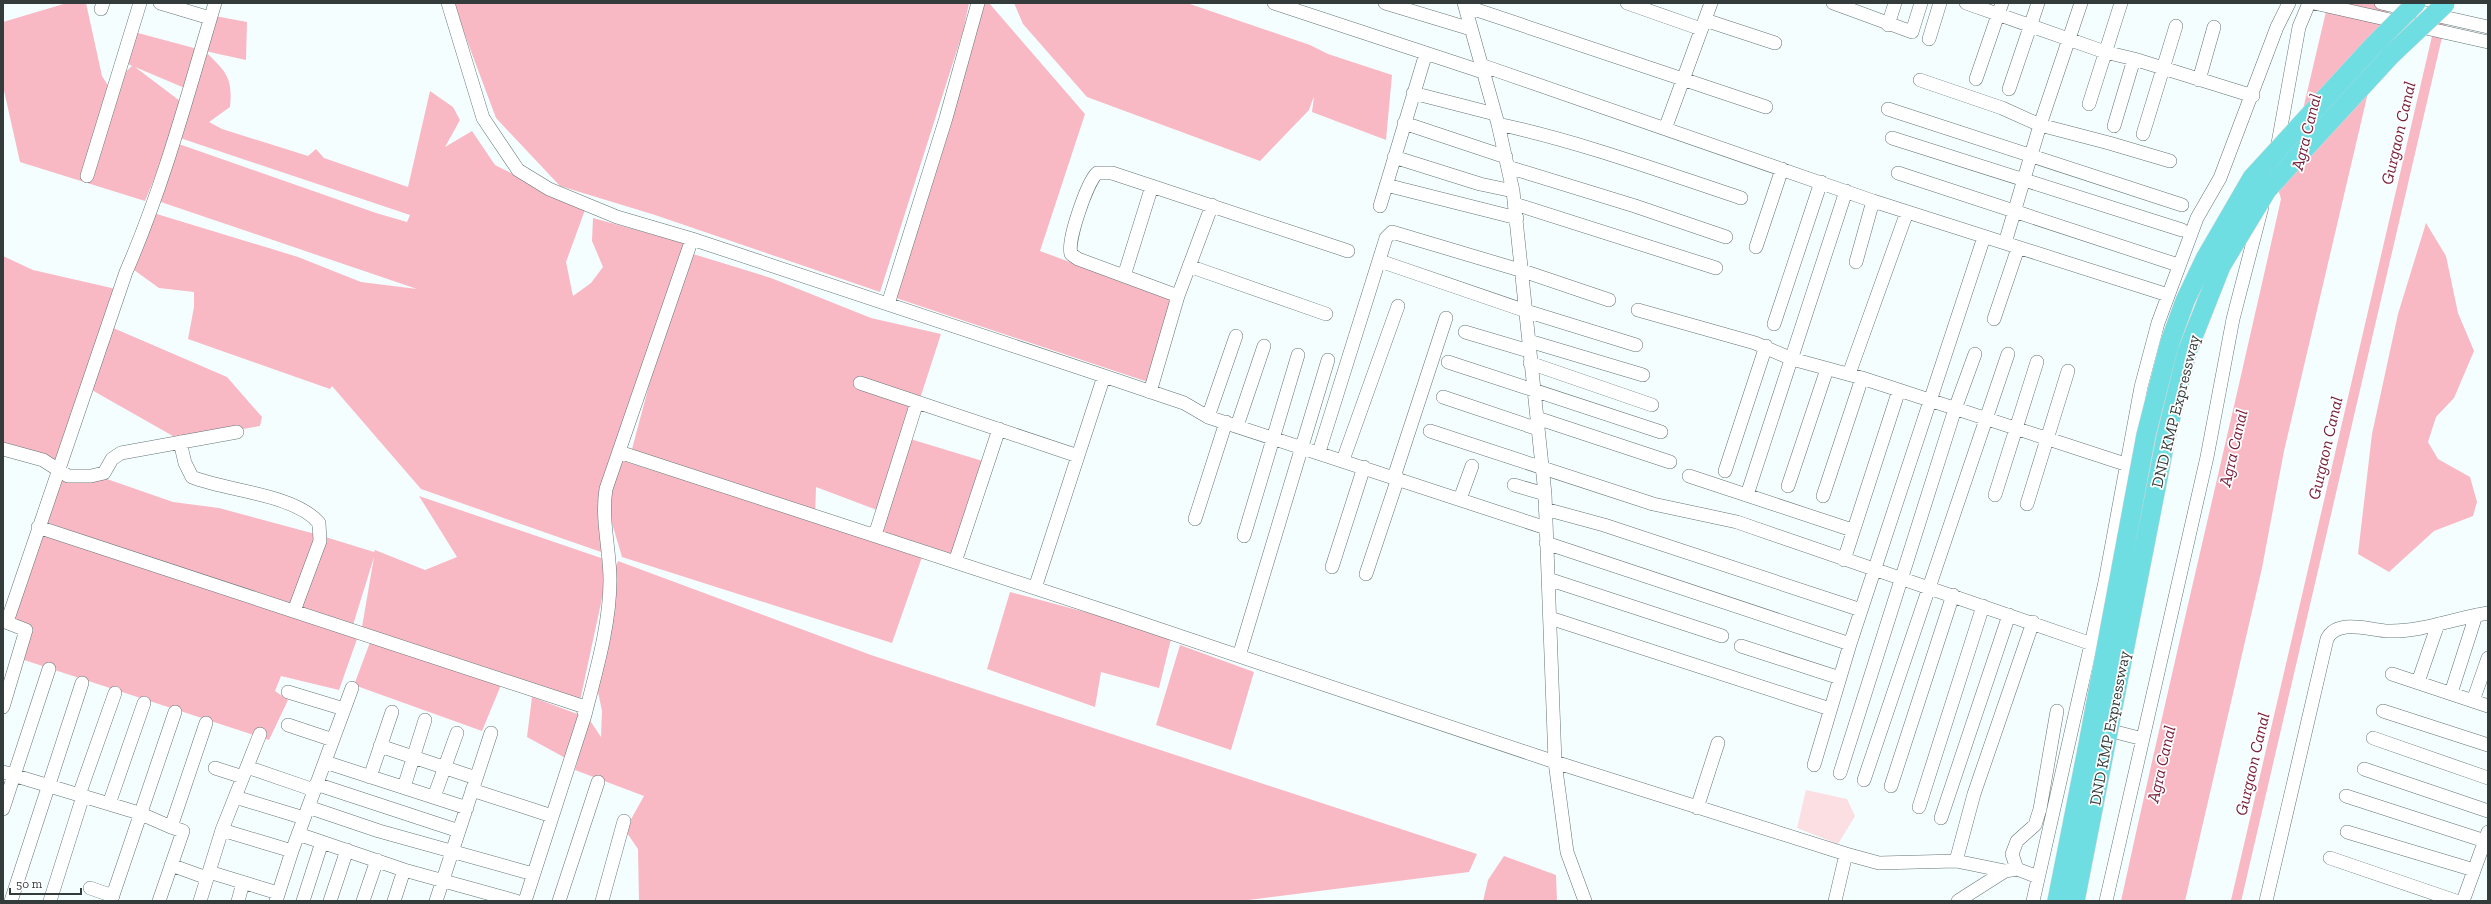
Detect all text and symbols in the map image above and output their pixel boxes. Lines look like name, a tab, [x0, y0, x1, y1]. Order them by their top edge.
water label: Gurgaon Canal	[2376, 80, 2420, 186]
water label: Agra Canal	[2287, 92, 2325, 173]
street label: DND KMP Expressway	[2147, 332, 2204, 490]
water label: Gurgaon Canal	[2303, 395, 2347, 501]
water label: Agra Canal	[2214, 408, 2252, 489]
street label: DND KMP Expressway	[2085, 648, 2134, 807]
water label: Gurgaon Canal	[2230, 711, 2274, 817]
water label: Agra Canal	[2142, 724, 2180, 805]
scale bar	[10, 870, 81, 896]
text: 50 m	[16, 877, 43, 891]

